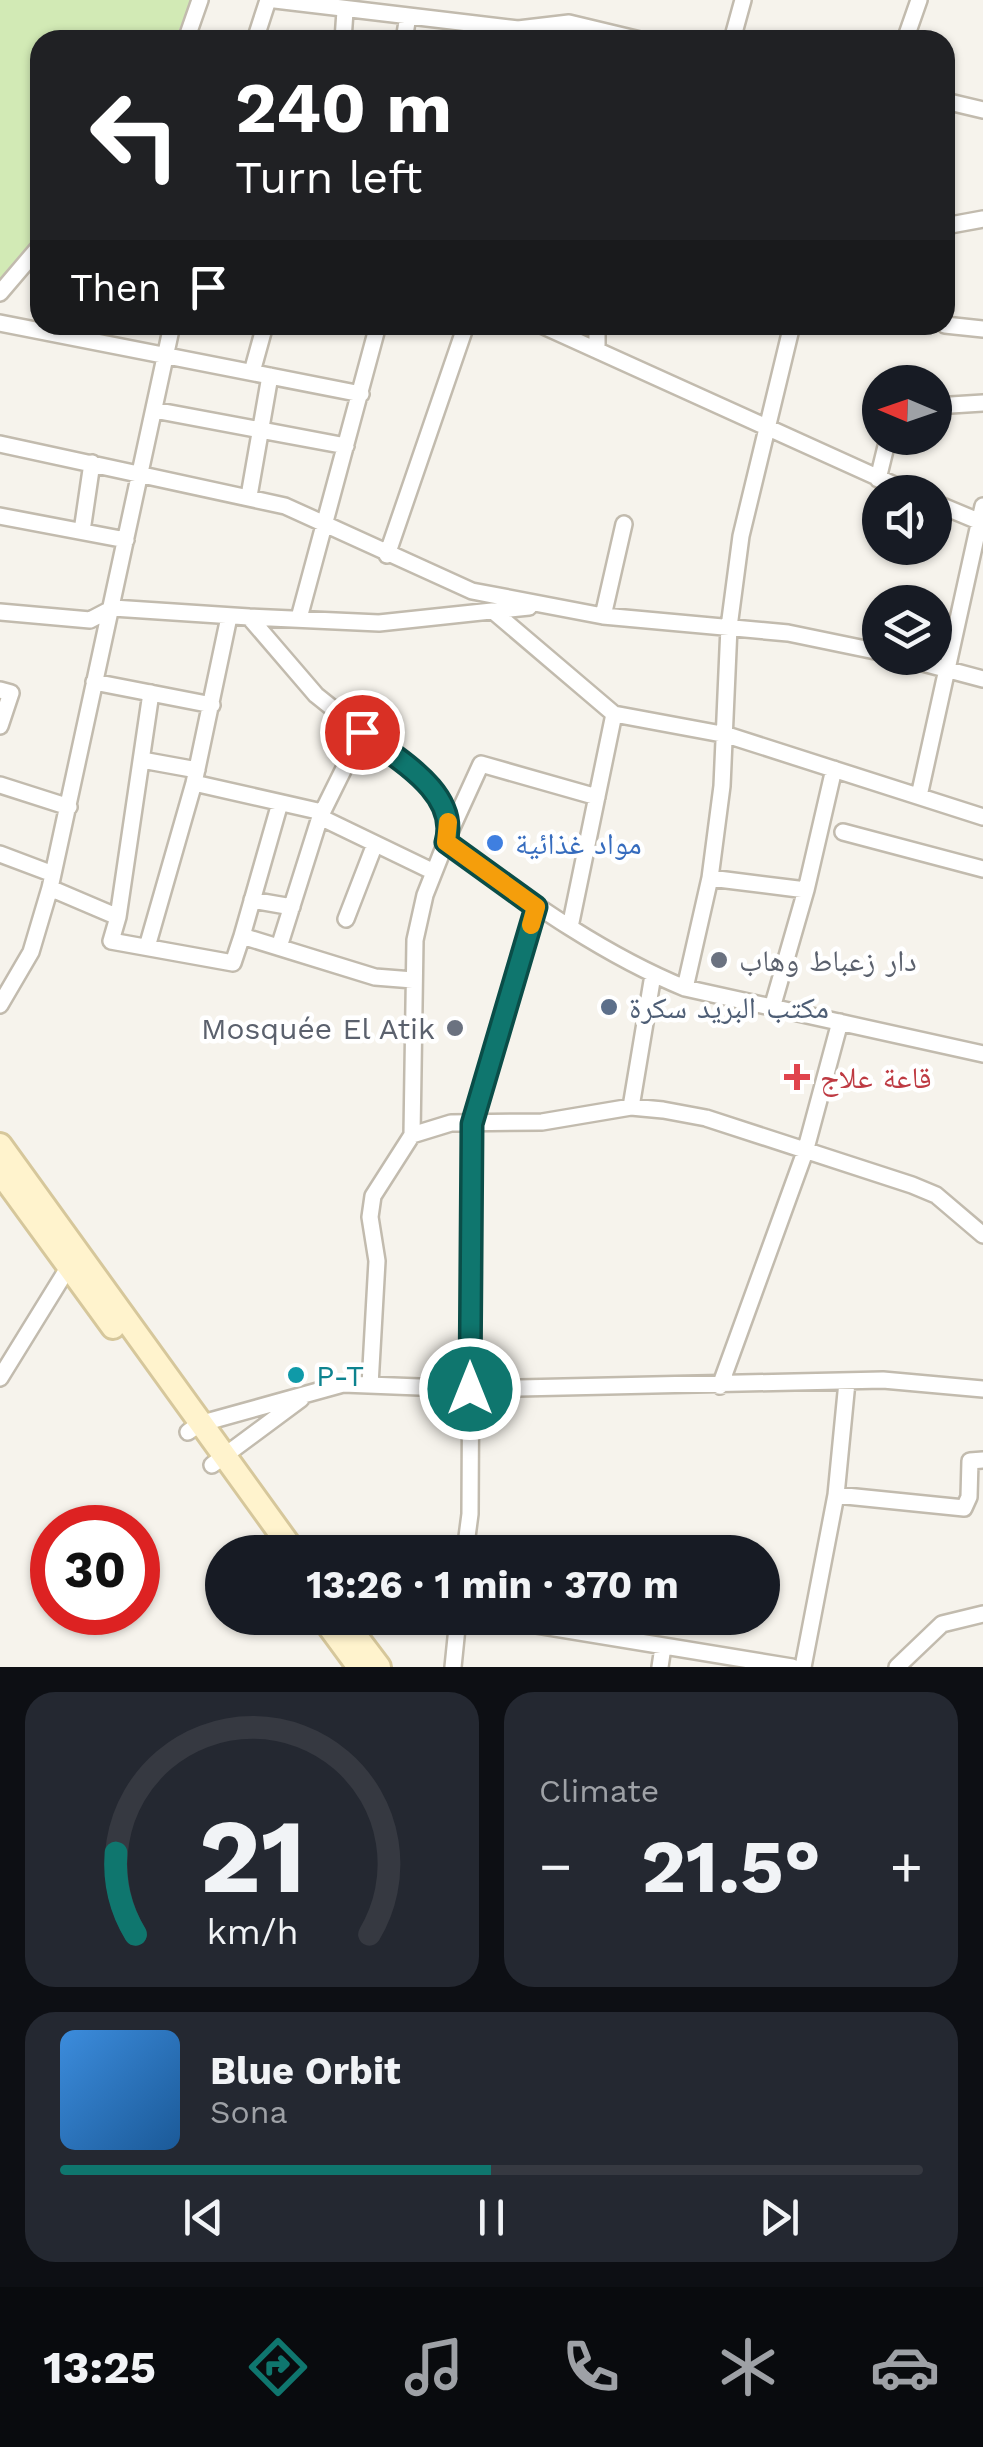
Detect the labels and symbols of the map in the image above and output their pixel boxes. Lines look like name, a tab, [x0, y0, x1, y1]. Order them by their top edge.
north arrow	[862, 365, 952, 455]
pin	[320, 690, 405, 775]
place label: مواد غذائية	[515, 826, 642, 861]
marker: مواد غذائية	[484, 832, 506, 854]
place label: دار زعباط وهاب	[739, 943, 917, 978]
marker: دار زعباط وهاب	[708, 949, 730, 971]
place label: مكتب البريد سكرة	[629, 990, 829, 1025]
marker: مكتب البريد سكرة	[598, 996, 620, 1018]
place label: Mosquée El Atik	[201, 1011, 435, 1046]
marker: Mosquée El Atik	[444, 1017, 466, 1039]
place label: قاعة علاج	[820, 1060, 932, 1097]
marker: قاعة علاج	[784, 1064, 810, 1090]
position arrow	[418, 1337, 522, 1441]
place label: P-T	[316, 1358, 364, 1393]
marker: P-T	[285, 1364, 307, 1386]
speed limit sign: 30	[30, 1505, 160, 1635]

